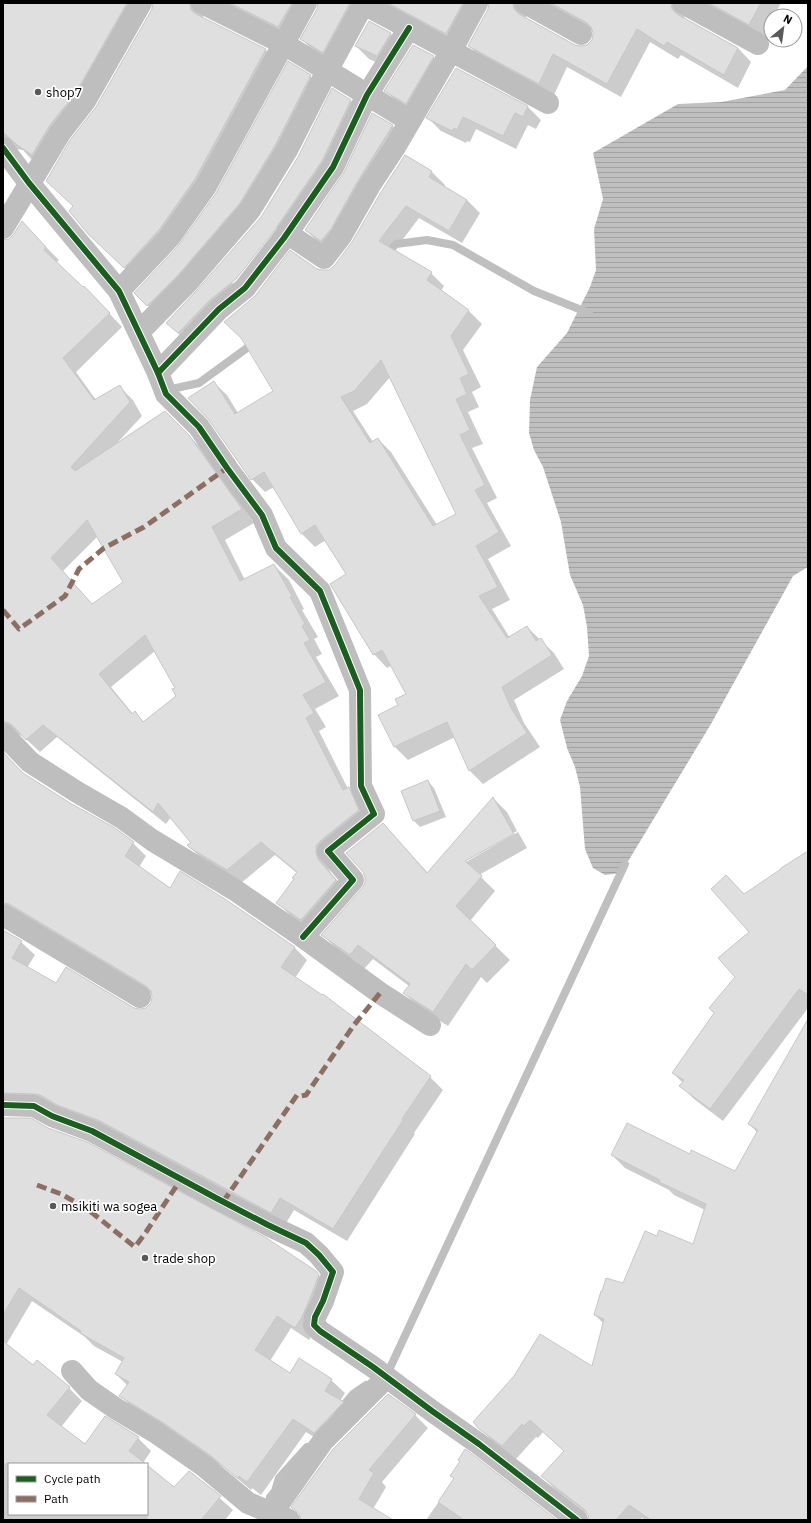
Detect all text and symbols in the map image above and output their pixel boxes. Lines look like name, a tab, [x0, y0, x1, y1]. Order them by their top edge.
north arrow	[763, 8, 803, 48]
text: N	[781, 11, 795, 27]
place label: shop7	[46, 84, 82, 101]
marker: shop7	[33, 87, 43, 97]
place label: msikiti wa sogea	[61, 1198, 157, 1215]
marker: msikiti wa sogea	[48, 1201, 58, 1211]
place label: trade shop	[153, 1250, 216, 1267]
marker: trade shop	[140, 1253, 150, 1263]
legend	[8, 1463, 148, 1515]
text: Cycle path	[44, 1471, 101, 1486]
text: Path	[44, 1491, 69, 1506]

